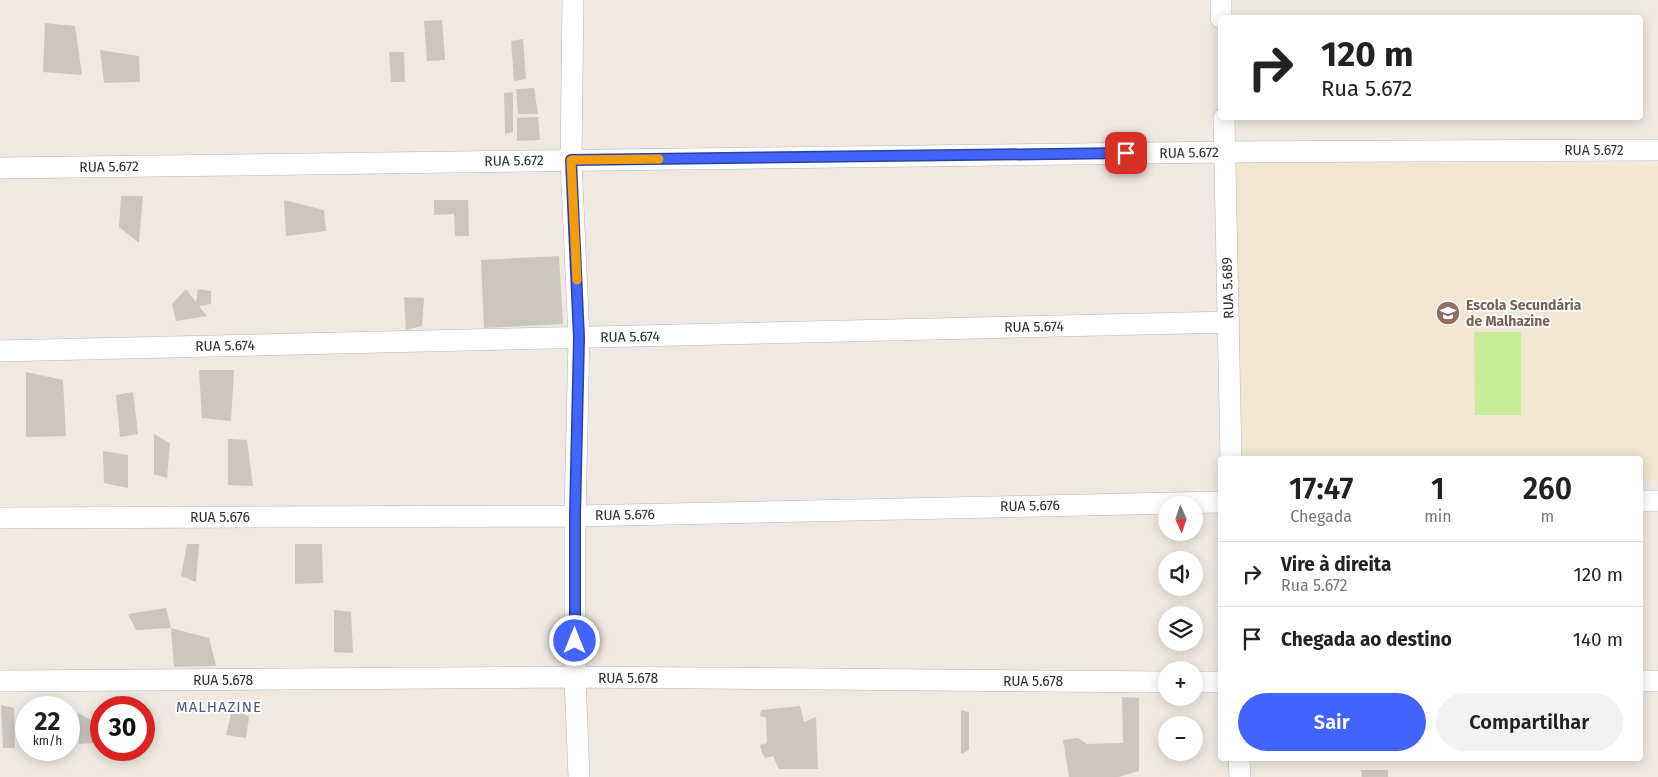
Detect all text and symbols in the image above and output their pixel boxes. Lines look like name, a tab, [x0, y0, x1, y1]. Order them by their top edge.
text: 120 m	[1321, 33, 1414, 75]
icon: right	[1238, 35, 1303, 100]
text: Rua 5.672	[1321, 75, 1413, 102]
pin	[1105, 132, 1147, 174]
icon: arrive	[1112, 139, 1140, 167]
street label: RUA 5.672	[1564, 142, 1624, 159]
street label: RUA 5.672	[1159, 144, 1219, 162]
street label: RUA 5.672	[484, 152, 544, 170]
street label: RUA 5.672	[79, 158, 139, 176]
street label: RUA 5.689	[1218, 257, 1238, 319]
place label: Escola Secundária de Malhazine	[1466, 297, 1582, 330]
school or university icon: Escola Secundária de Malhazine	[1435, 300, 1461, 326]
street label: RUA 5.674	[1004, 318, 1065, 336]
street label: RUA 5.674	[600, 328, 661, 346]
street label: RUA 5.674	[195, 337, 256, 355]
text: 17:47	[1289, 471, 1353, 507]
text: 1	[1431, 471, 1445, 507]
text: 260	[1523, 471, 1572, 507]
north arrow	[1158, 496, 1202, 541]
map controls	[1158, 496, 1203, 761]
street label: RUA 5.676	[1000, 497, 1060, 515]
street label: RUA 5.676	[595, 506, 655, 524]
text: Chegada	[1290, 507, 1352, 526]
text: min	[1424, 507, 1452, 526]
text: m	[1540, 507, 1554, 526]
street label: RUA 5.676	[190, 509, 250, 526]
button: sound	[1158, 551, 1203, 596]
text: Vire à direita	[1281, 553, 1391, 576]
icon: right	[1238, 560, 1266, 588]
text: 120 m	[1573, 563, 1623, 586]
text: Rua 5.672	[1281, 576, 1348, 595]
button: layers	[1158, 606, 1203, 651]
position arrow	[548, 614, 600, 666]
icon: arrive	[1238, 625, 1266, 653]
text: Chegada ao destino	[1281, 628, 1452, 651]
text: 140 m	[1573, 628, 1623, 651]
button: +	[1158, 661, 1203, 706]
street label: RUA 5.678	[598, 670, 658, 687]
street label: RUA 5.678	[193, 672, 253, 689]
street label: RUA 5.678	[1003, 673, 1063, 690]
button: Sair	[1238, 693, 1426, 751]
button: Compartilhar	[1436, 693, 1623, 751]
speed limit sign: 30	[90, 696, 155, 761]
district label: MALHAZINE	[176, 698, 262, 716]
text: 22	[35, 707, 60, 737]
button: −	[1158, 716, 1203, 761]
text: km/h	[33, 734, 62, 748]

